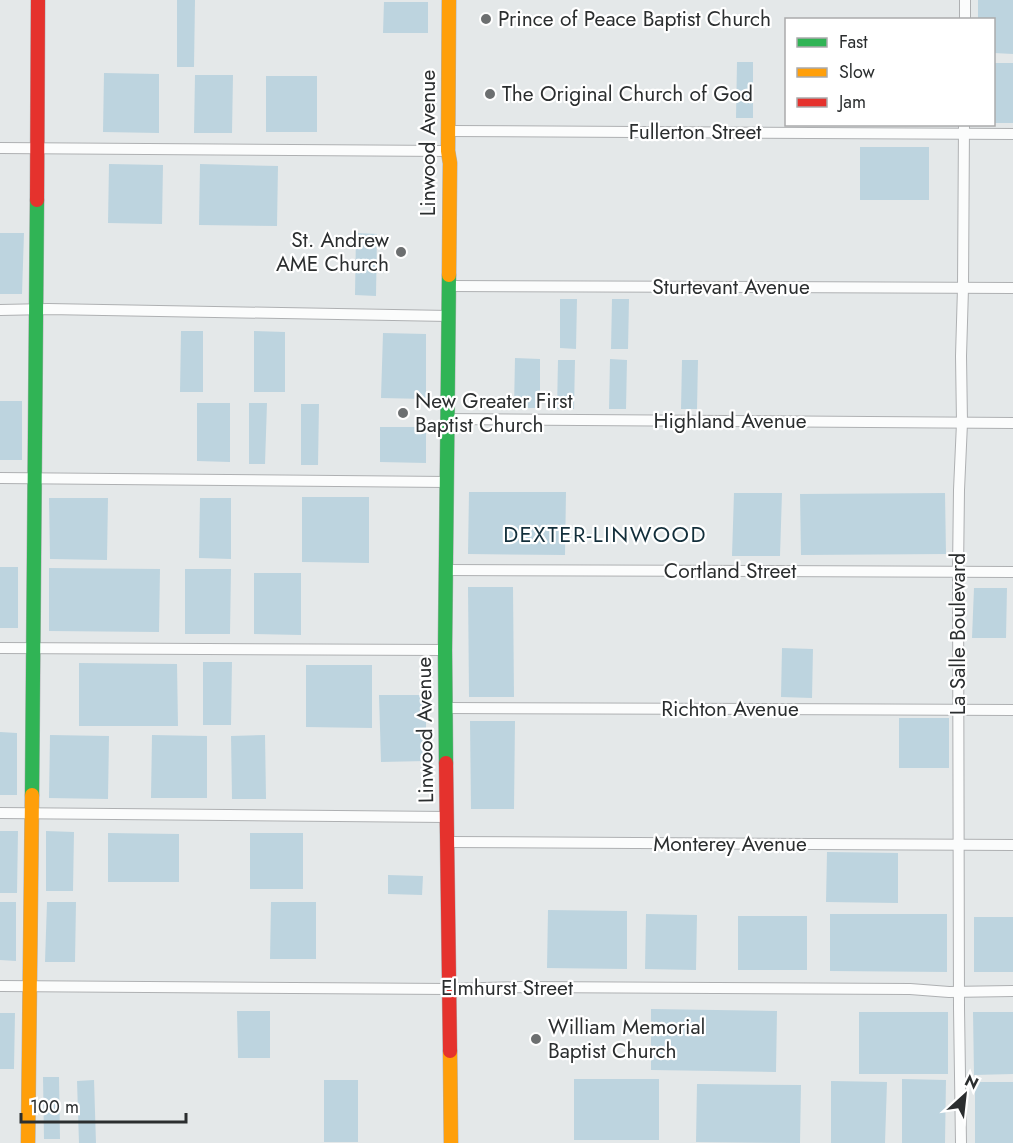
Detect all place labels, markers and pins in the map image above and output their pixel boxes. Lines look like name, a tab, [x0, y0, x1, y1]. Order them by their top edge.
place label: Prince of Peace Baptist Church	[498, 4, 771, 34]
marker: Prince of Peace Baptist Church	[479, 12, 493, 26]
place label: The Original Church of God	[502, 79, 753, 109]
marker: The Original Church of God	[483, 87, 497, 101]
place label: St. Andrew AME Church	[276, 225, 390, 279]
marker: St. Andrew AME Church	[394, 245, 408, 259]
place label: New Greater First Baptist Church	[415, 386, 572, 440]
marker: New Greater First Baptist Church	[396, 406, 410, 420]
place label: William Memorial Baptist Church	[548, 1012, 705, 1066]
marker: William Memorial Baptist Church	[529, 1032, 543, 1046]

